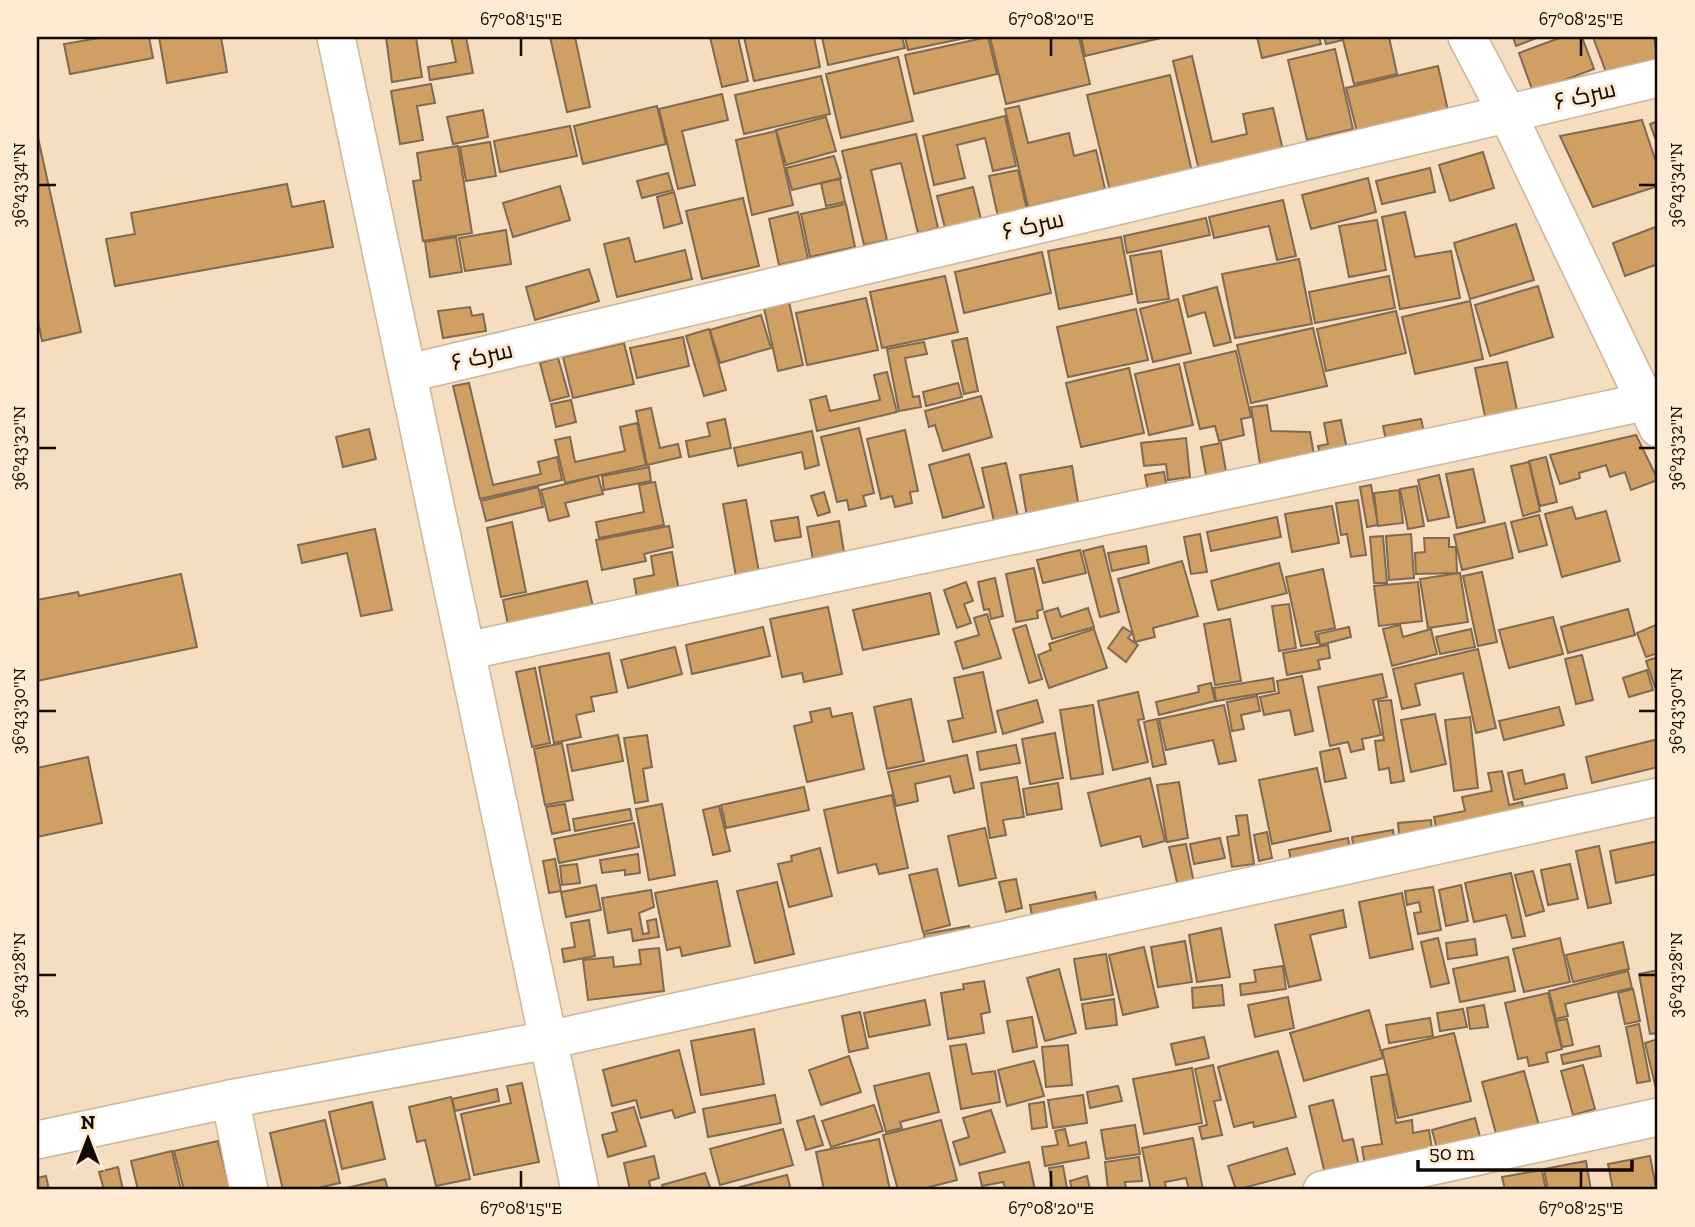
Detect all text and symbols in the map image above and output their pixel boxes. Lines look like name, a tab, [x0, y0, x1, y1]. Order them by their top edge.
text: 67°08'15"E	[480, 8, 562, 30]
text: 67°08'20"E	[1008, 8, 1094, 30]
text: 67°08'25"E	[1539, 8, 1623, 30]
street label: سرک ۶	[1551, 73, 1619, 116]
text: 36°43'34"N	[8, 143, 30, 227]
text: 36°43'34"N	[1665, 143, 1687, 227]
street label: سرک ۶	[999, 203, 1067, 246]
street label: سرک ۶	[448, 334, 516, 377]
text: 36°43'32"N	[8, 406, 30, 490]
text: 36°43'32"N	[1665, 406, 1687, 490]
text: 36°43'30"N	[8, 668, 30, 754]
text: 36°43'30"N	[1665, 668, 1687, 754]
text: 36°43'28"N	[8, 932, 30, 1018]
text: 36°43'28"N	[1665, 932, 1687, 1018]
north arrow	[52, 1104, 122, 1174]
text: N	[81, 1111, 95, 1134]
scale bar	[1418, 1129, 1632, 1173]
text: 50 m	[1429, 1140, 1475, 1165]
text: 67°08'15"E	[480, 1197, 562, 1219]
text: 67°08'20"E	[1008, 1197, 1094, 1219]
text: 67°08'25"E	[1539, 1197, 1623, 1219]

